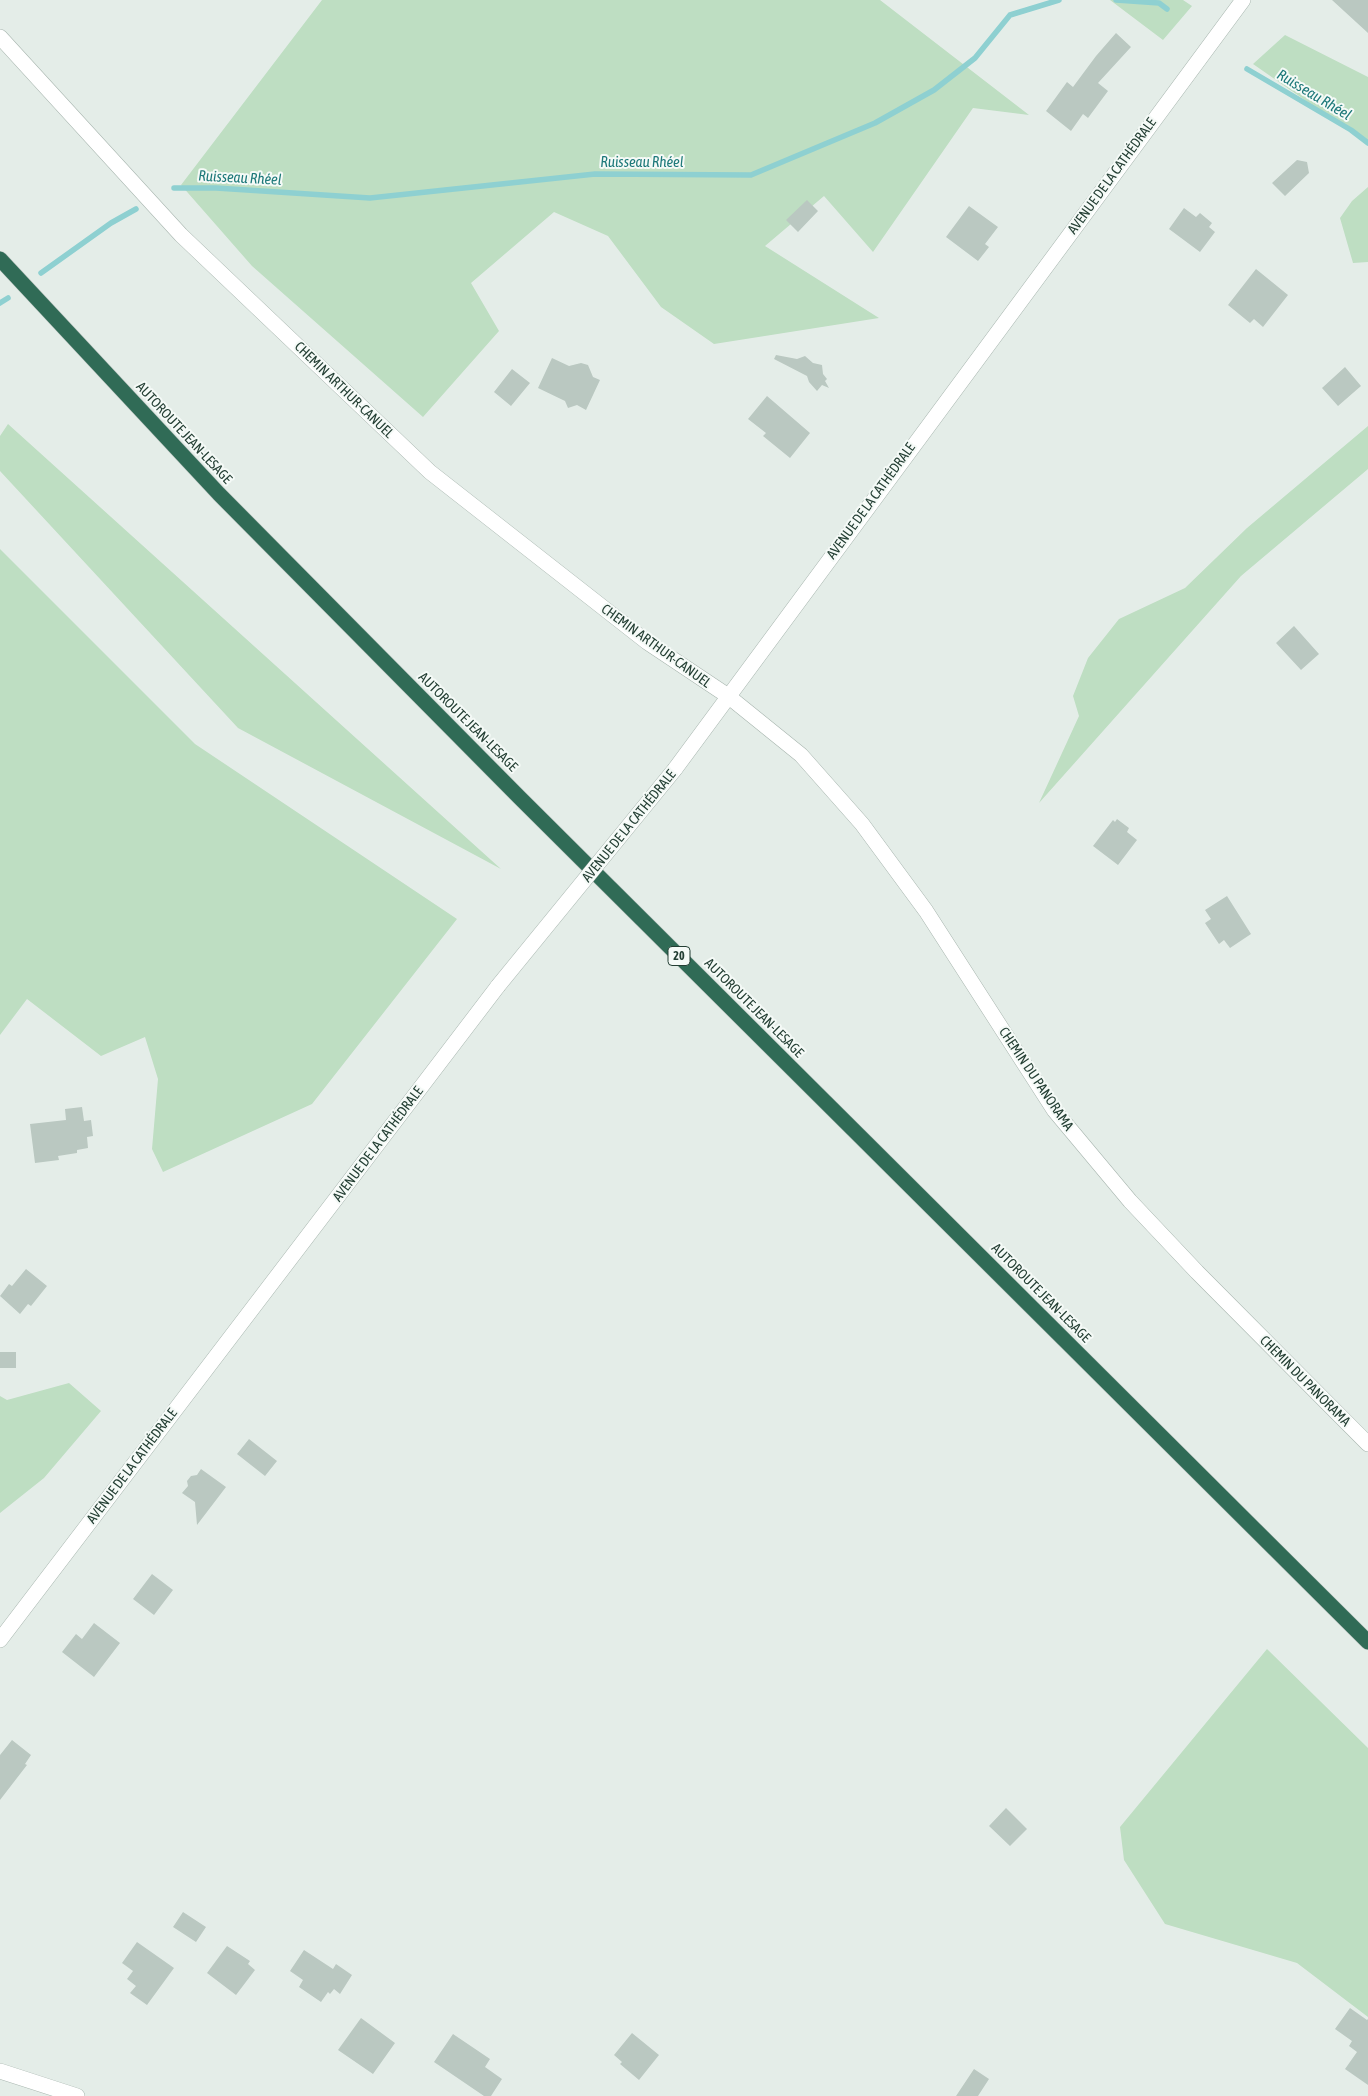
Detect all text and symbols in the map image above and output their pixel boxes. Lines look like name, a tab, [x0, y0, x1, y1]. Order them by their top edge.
water label: Ruisseau Rhéel	[1274, 66, 1354, 124]
street label: AVENUE DE LA CATHÉDRALE	[1064, 115, 1160, 237]
water label: Ruisseau Rhéel	[600, 153, 684, 171]
water label: Ruisseau Rhéel	[198, 167, 282, 189]
street label: CHEMIN ARTHUR-CANUEL	[291, 338, 397, 442]
street label: AUTOROUTE JEAN-LESAGE	[132, 379, 236, 487]
street label: AVENUE DE LA CATHÉDRALE	[823, 440, 919, 562]
street label: CHEMIN ARTHUR-CANUEL	[598, 601, 714, 691]
street label: AUTOROUTE JEAN-LESAGE	[415, 669, 521, 775]
street label: AVENUE DE LA CATHÉDRALE	[579, 766, 679, 886]
road number: 20	[668, 946, 690, 966]
street label: AUTOROUTE JEAN-LESAGE	[701, 955, 807, 1061]
street label: CHEMIN DU PANORAMA	[995, 1024, 1077, 1134]
street label: AVENUE DE LA CATHÉDRALE	[329, 1083, 427, 1205]
street label: AUTOROUTE JEAN-LESAGE	[988, 1240, 1094, 1346]
street label: CHEMIN DU PANORAMA	[1256, 1332, 1354, 1430]
street label: AVENUE DE LA CATHÉDRALE	[83, 1405, 181, 1527]

